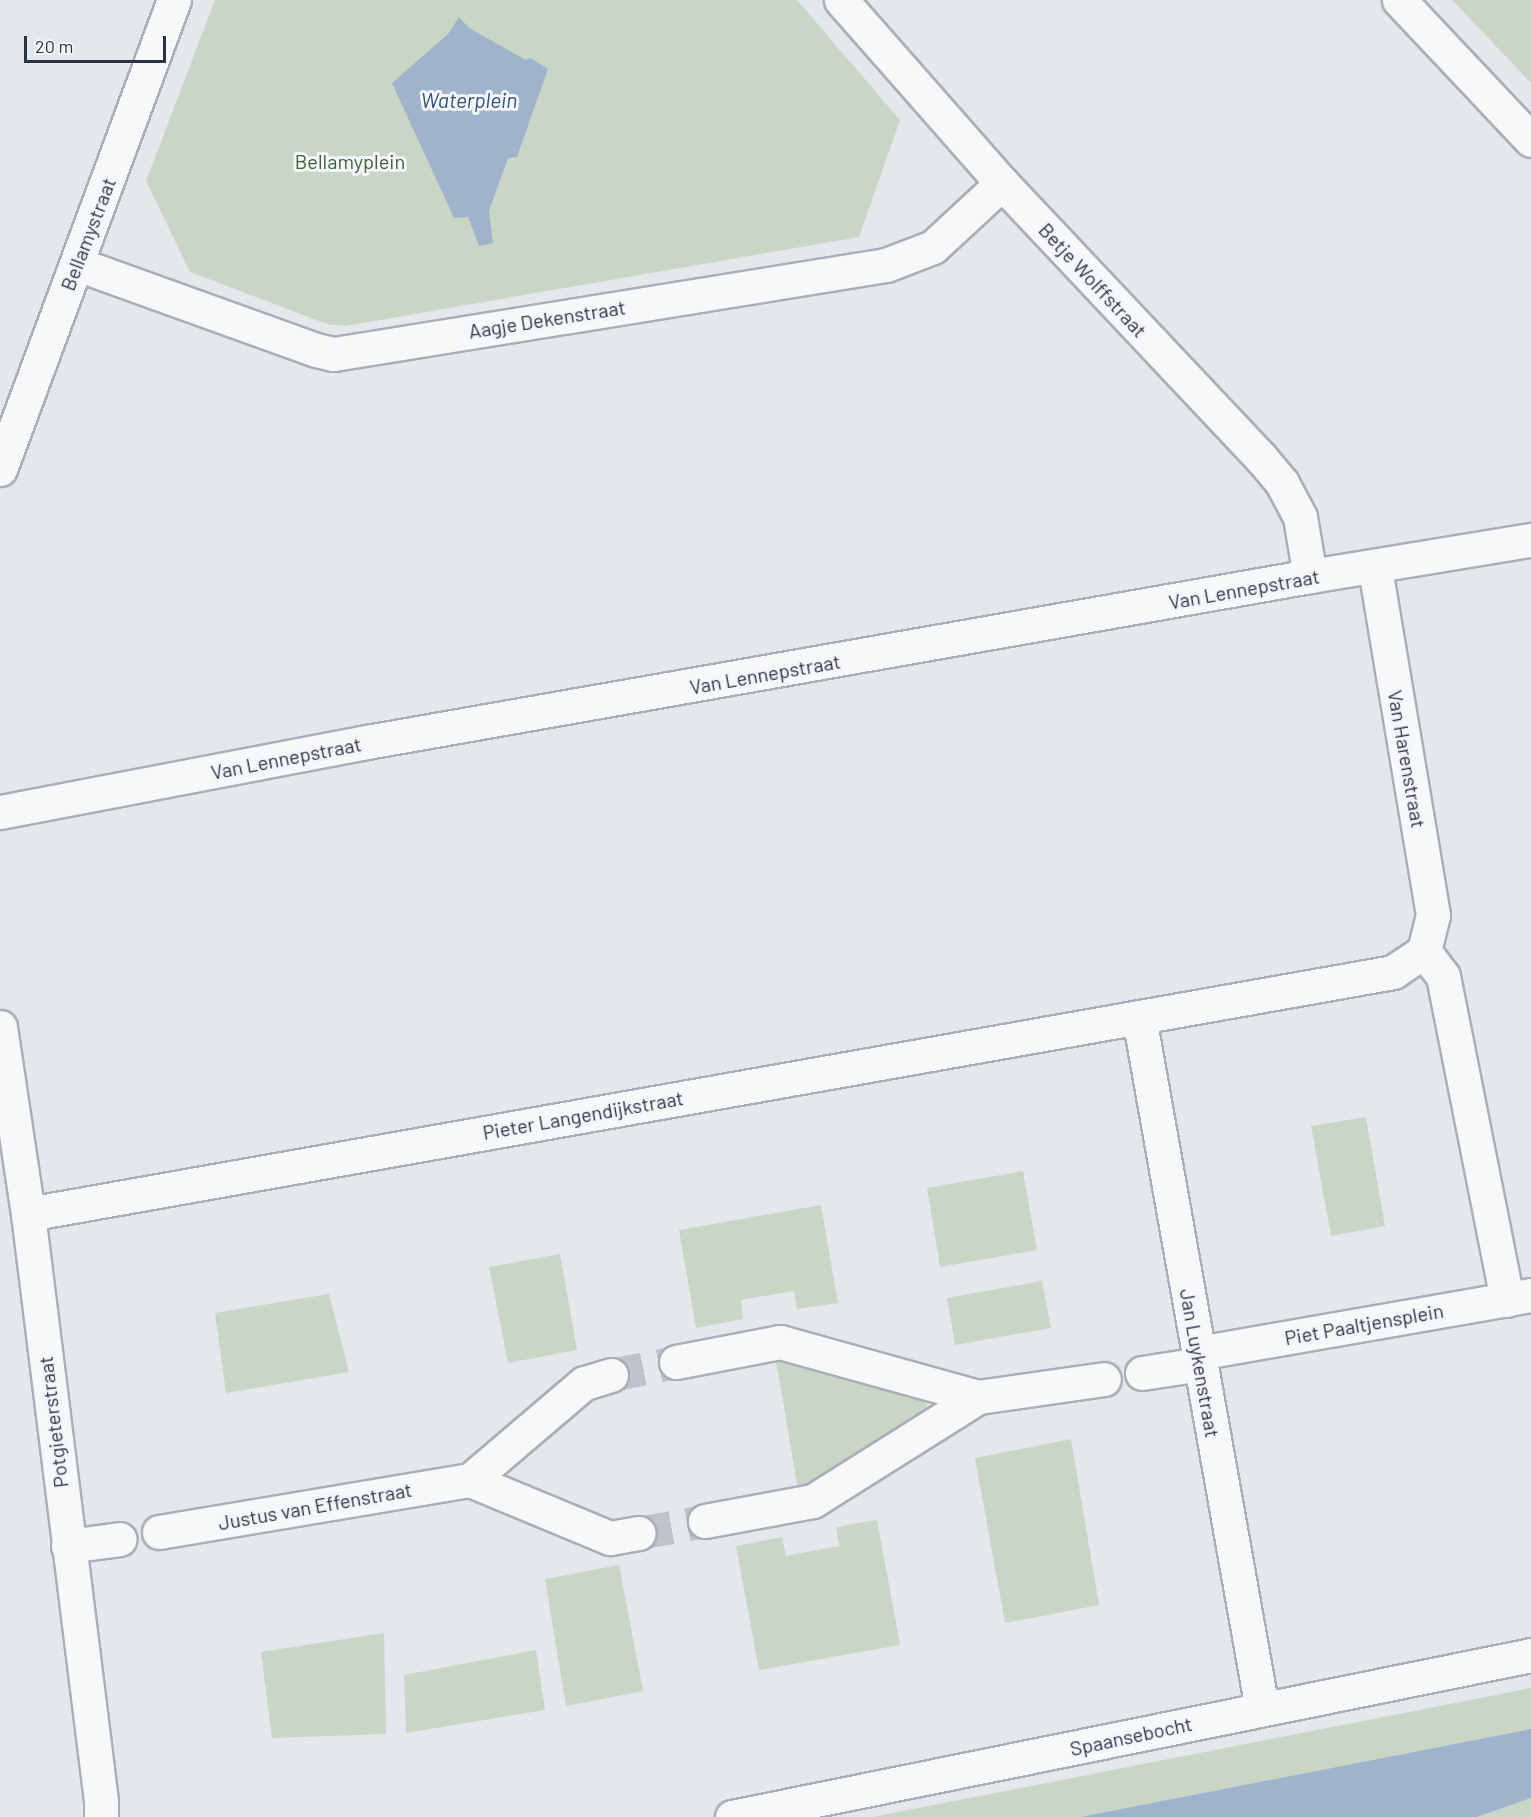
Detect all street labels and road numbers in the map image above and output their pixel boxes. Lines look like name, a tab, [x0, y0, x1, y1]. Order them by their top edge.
street label: Bellamystraat	[55, 174, 121, 294]
street label: Betje Wolffstraat	[1034, 218, 1152, 342]
street label: Aagje Dekenstraat	[467, 295, 627, 343]
street label: Van Lennepstraat	[1167, 564, 1321, 614]
street label: Van Lennepstraat	[688, 649, 842, 699]
street label: Van Harenstraat	[1383, 688, 1431, 830]
street label: Van Lennepstraat	[209, 732, 363, 784]
street label: Pieter Langendijkstraat	[481, 1086, 685, 1144]
street label: Jan Luykenstraat	[1175, 1287, 1225, 1439]
street label: Piet Paaltjensplein	[1283, 1298, 1445, 1350]
street label: Potgieterstraat	[33, 1355, 73, 1489]
street label: Justus van Effenstraat	[216, 1477, 414, 1535]
street label: Spaansebocht	[1068, 1711, 1194, 1761]

